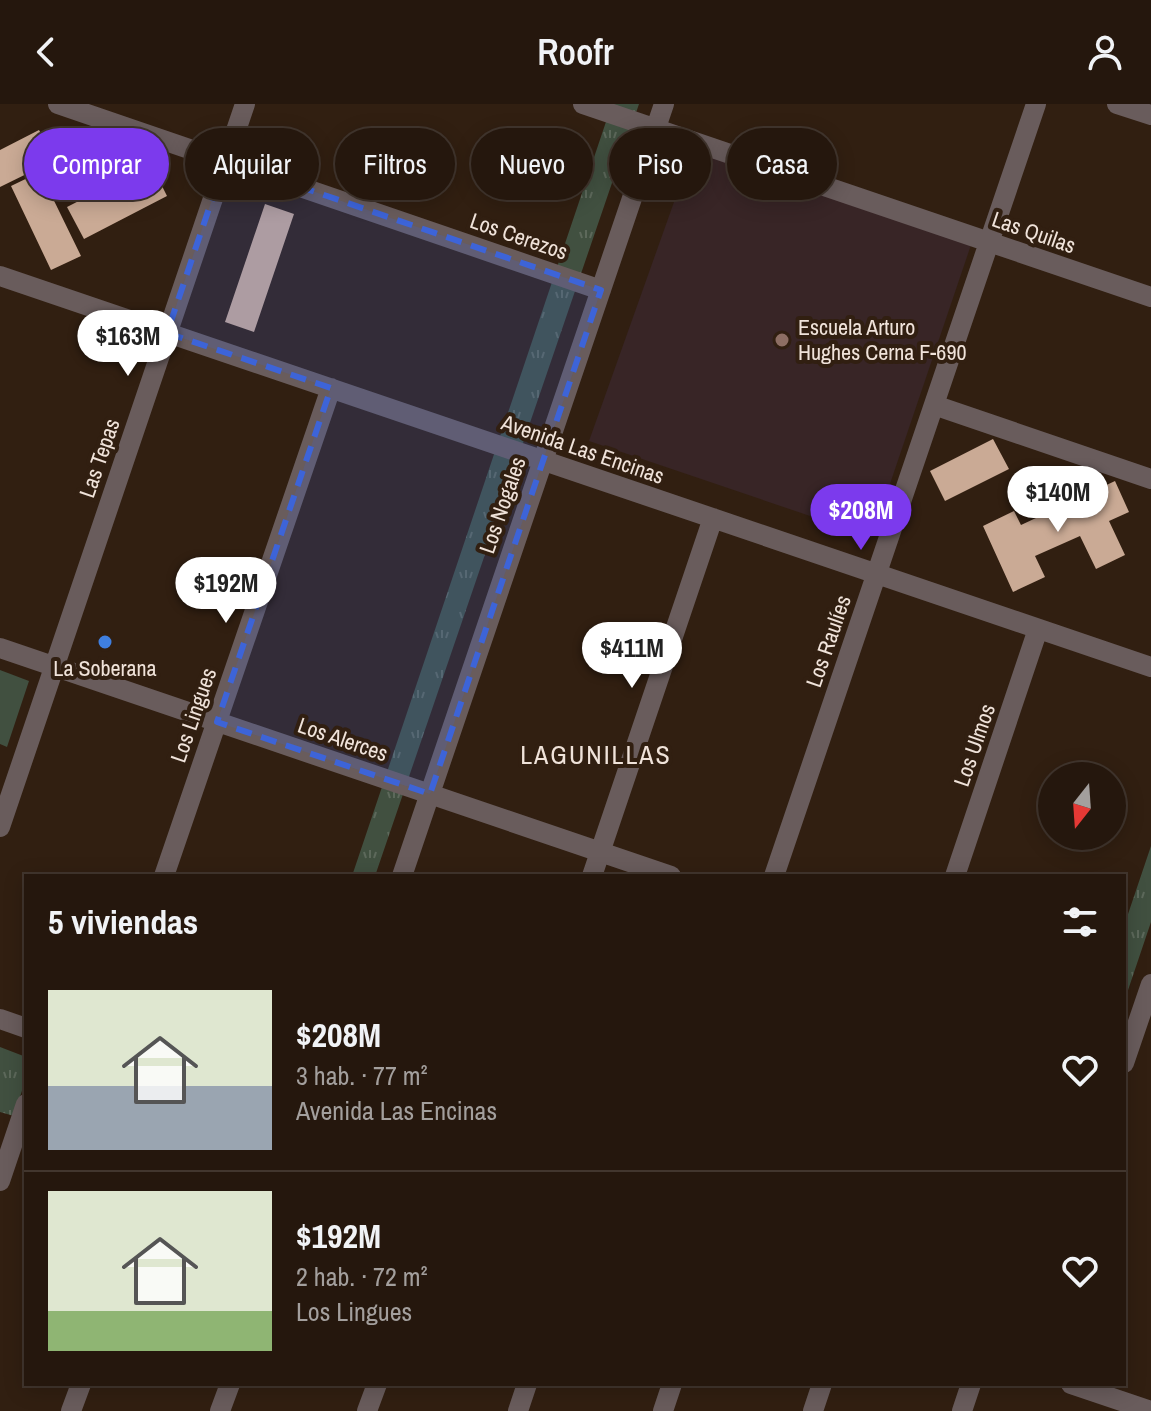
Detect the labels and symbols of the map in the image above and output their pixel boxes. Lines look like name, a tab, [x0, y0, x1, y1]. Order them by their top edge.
street label: Las Quilas	[988, 204, 1080, 260]
street label: Los Cerezos	[466, 205, 572, 267]
pin: $163M	[72, 310, 184, 378]
place label: Escuela Arturo Hughes Cerna F-690	[798, 312, 966, 367]
marker: Escuela Arturo Hughes Cerna F-690	[773, 331, 791, 349]
street label: Avenida Las Encinas	[497, 407, 668, 491]
street label: Las Tepas	[71, 414, 127, 502]
street label: Los Nogales	[471, 453, 533, 557]
pin: $140M	[1002, 466, 1114, 534]
pin: $208M	[805, 484, 917, 552]
pin: $192M	[170, 557, 282, 625]
street label: Los Raulíes	[798, 591, 858, 691]
pin: $411M	[576, 622, 688, 690]
marker: La Soberana	[96, 633, 114, 651]
place label: La Soberana	[53, 653, 157, 683]
street label: Los Lingues	[163, 664, 223, 766]
street label: Los Ulmos	[946, 700, 1002, 790]
street label: Los Alerces	[294, 710, 392, 768]
district label: LAGUNILLAS	[520, 737, 672, 772]
north arrow	[1038, 762, 1126, 850]

